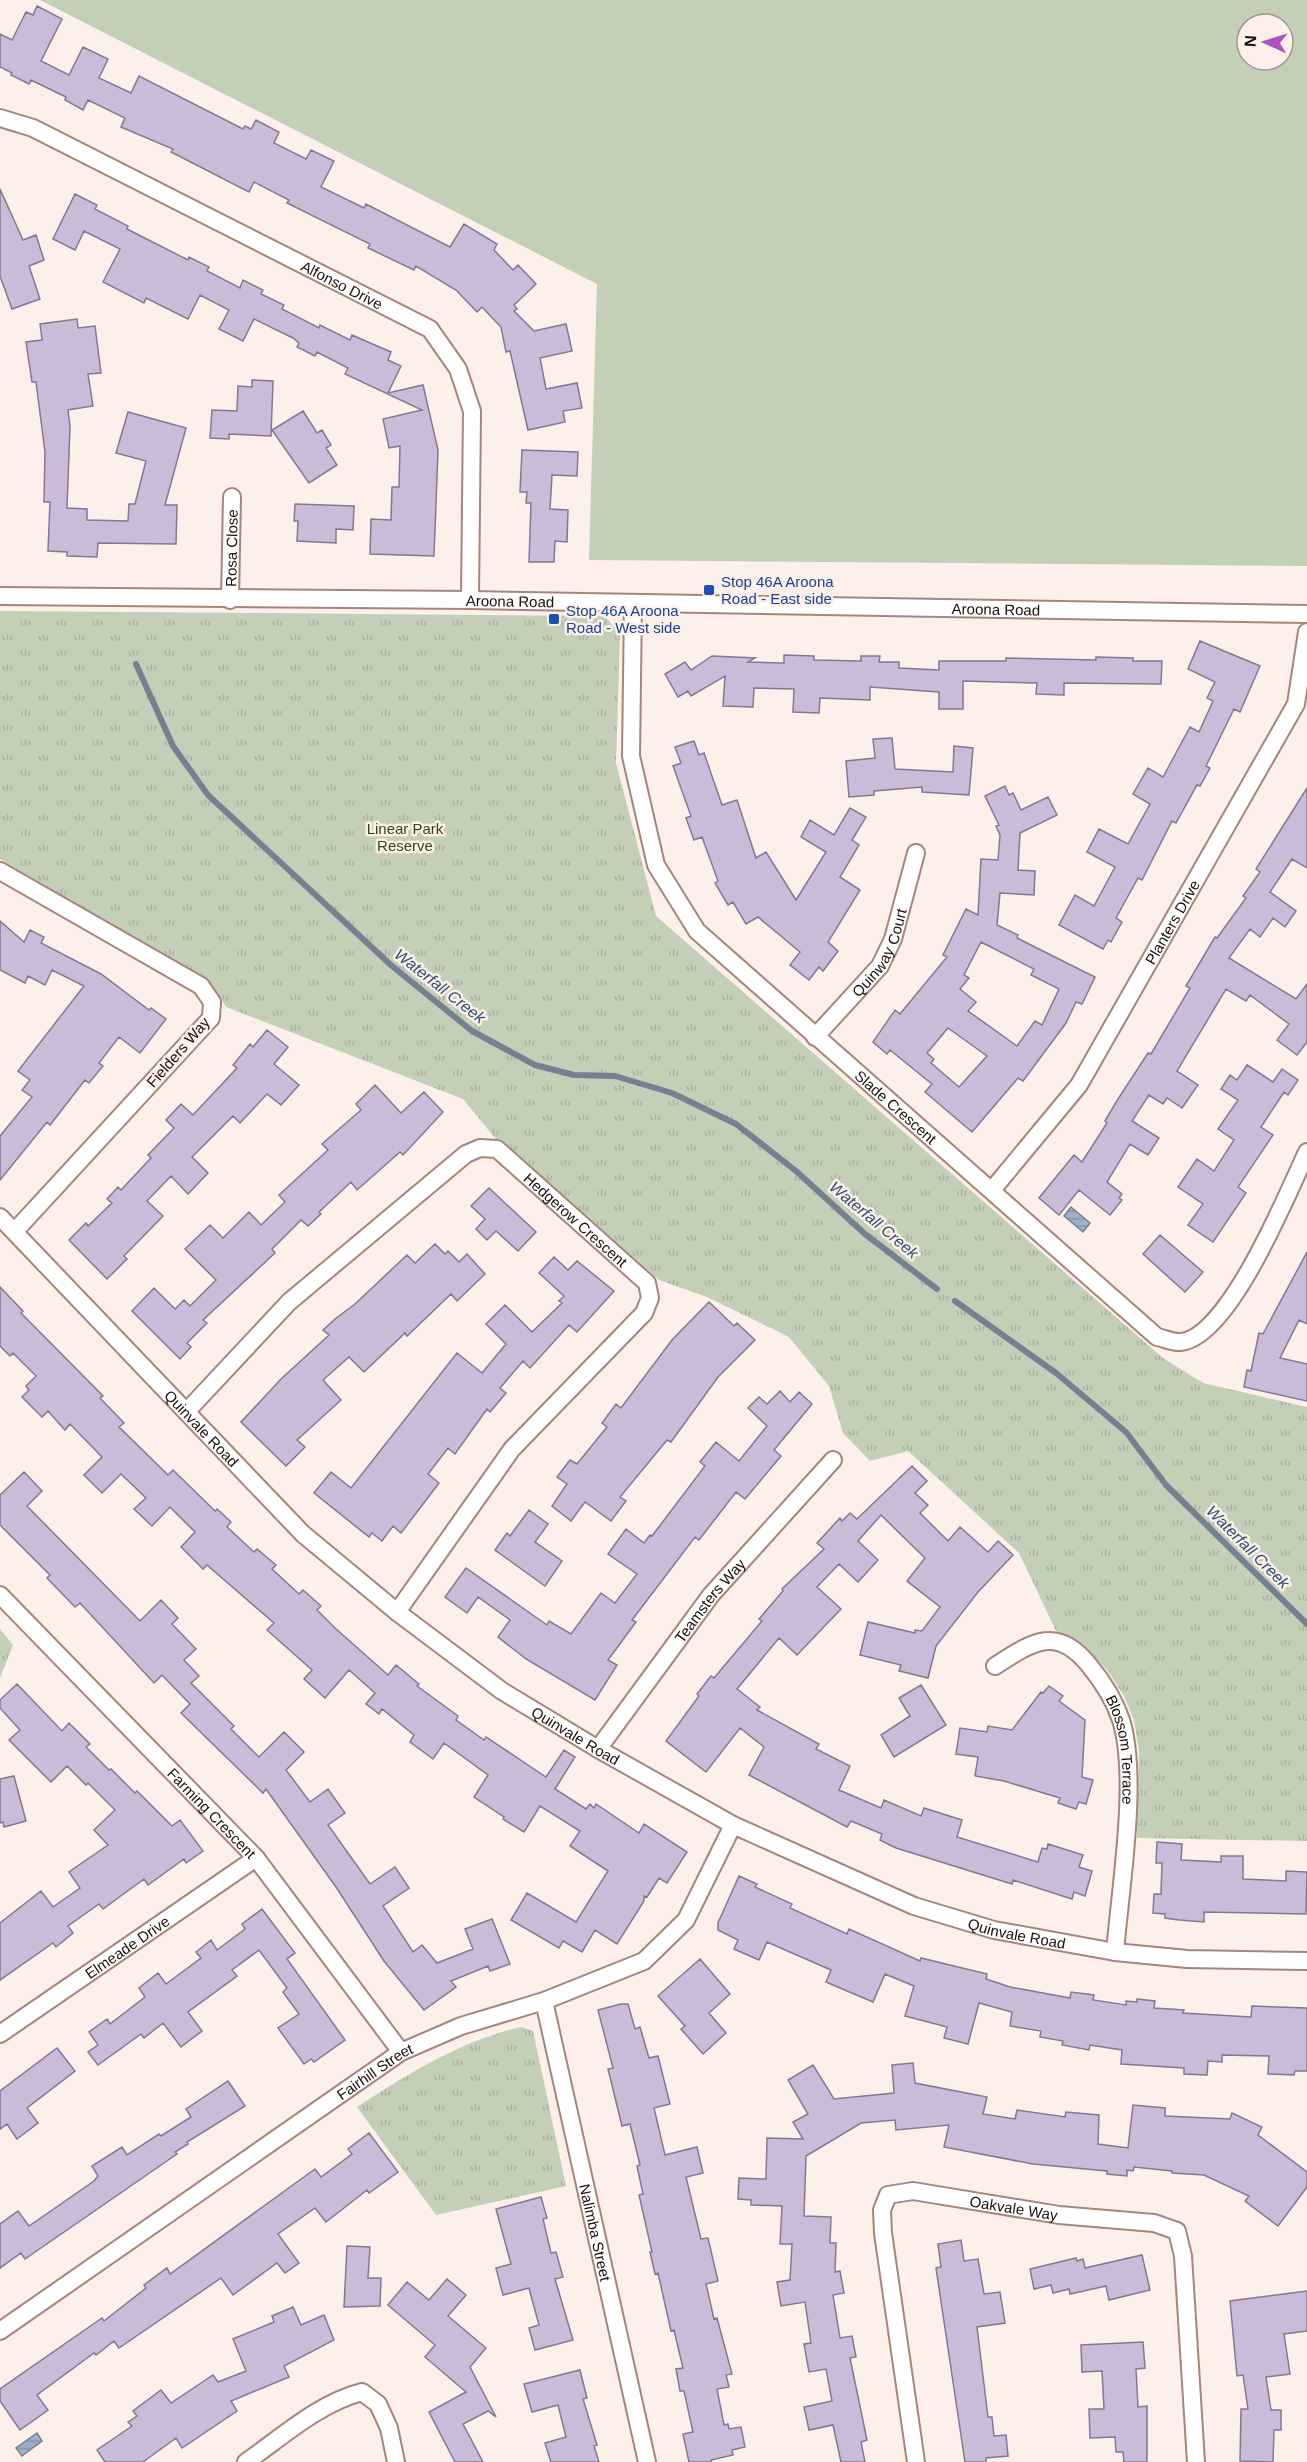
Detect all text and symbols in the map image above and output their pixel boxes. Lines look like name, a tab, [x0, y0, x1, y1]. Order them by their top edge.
north arrow	[1235, 12, 1295, 72]
text: N	[1242, 35, 1259, 47]
street label: Alfonso Drive	[298, 257, 386, 312]
street label: Rosa Close	[222, 509, 240, 587]
place label: Stop 46A Aroona Road - East side	[721, 573, 834, 607]
marker: Stop 46A Aroona Road - East side	[702, 583, 716, 597]
street label: Aroona Road	[466, 591, 554, 610]
street label: Aroona Road	[952, 600, 1040, 618]
place label: Stop 46A Aroona Road - West side	[566, 602, 681, 636]
marker: Stop 46A Aroona Road - West side	[547, 612, 561, 626]
park label: Linear Park Reserve	[367, 820, 444, 854]
street label: Planters Drive	[1141, 877, 1203, 967]
street label: Quinway Court	[848, 906, 910, 1000]
water label: Waterfall Creek	[391, 945, 489, 1027]
street label: Fielders Way	[143, 1013, 213, 1090]
street label: Slade Crescent	[852, 1066, 941, 1148]
street label: Hedgerow Crescent	[521, 1169, 632, 1271]
water label: Waterfall Creek	[826, 1178, 922, 1262]
street label: Quinvale Road	[161, 1386, 242, 1470]
water label: Waterfall Creek	[1203, 1502, 1294, 1593]
street label: Teamsters Way	[671, 1555, 749, 1646]
street label: Blossom Terrace	[1103, 1692, 1137, 1805]
street label: Quinvale Road	[529, 1702, 623, 1768]
street label: Farming Crescent	[164, 1764, 260, 1862]
street label: Elmeade Drive	[82, 1912, 172, 1982]
street label: Quinvale Road	[966, 1914, 1067, 1951]
street label: Fairhill Street	[333, 2039, 416, 2103]
street label: Nalimba Street	[577, 2182, 615, 2283]
street label: Oakvale Way	[969, 2192, 1059, 2223]

